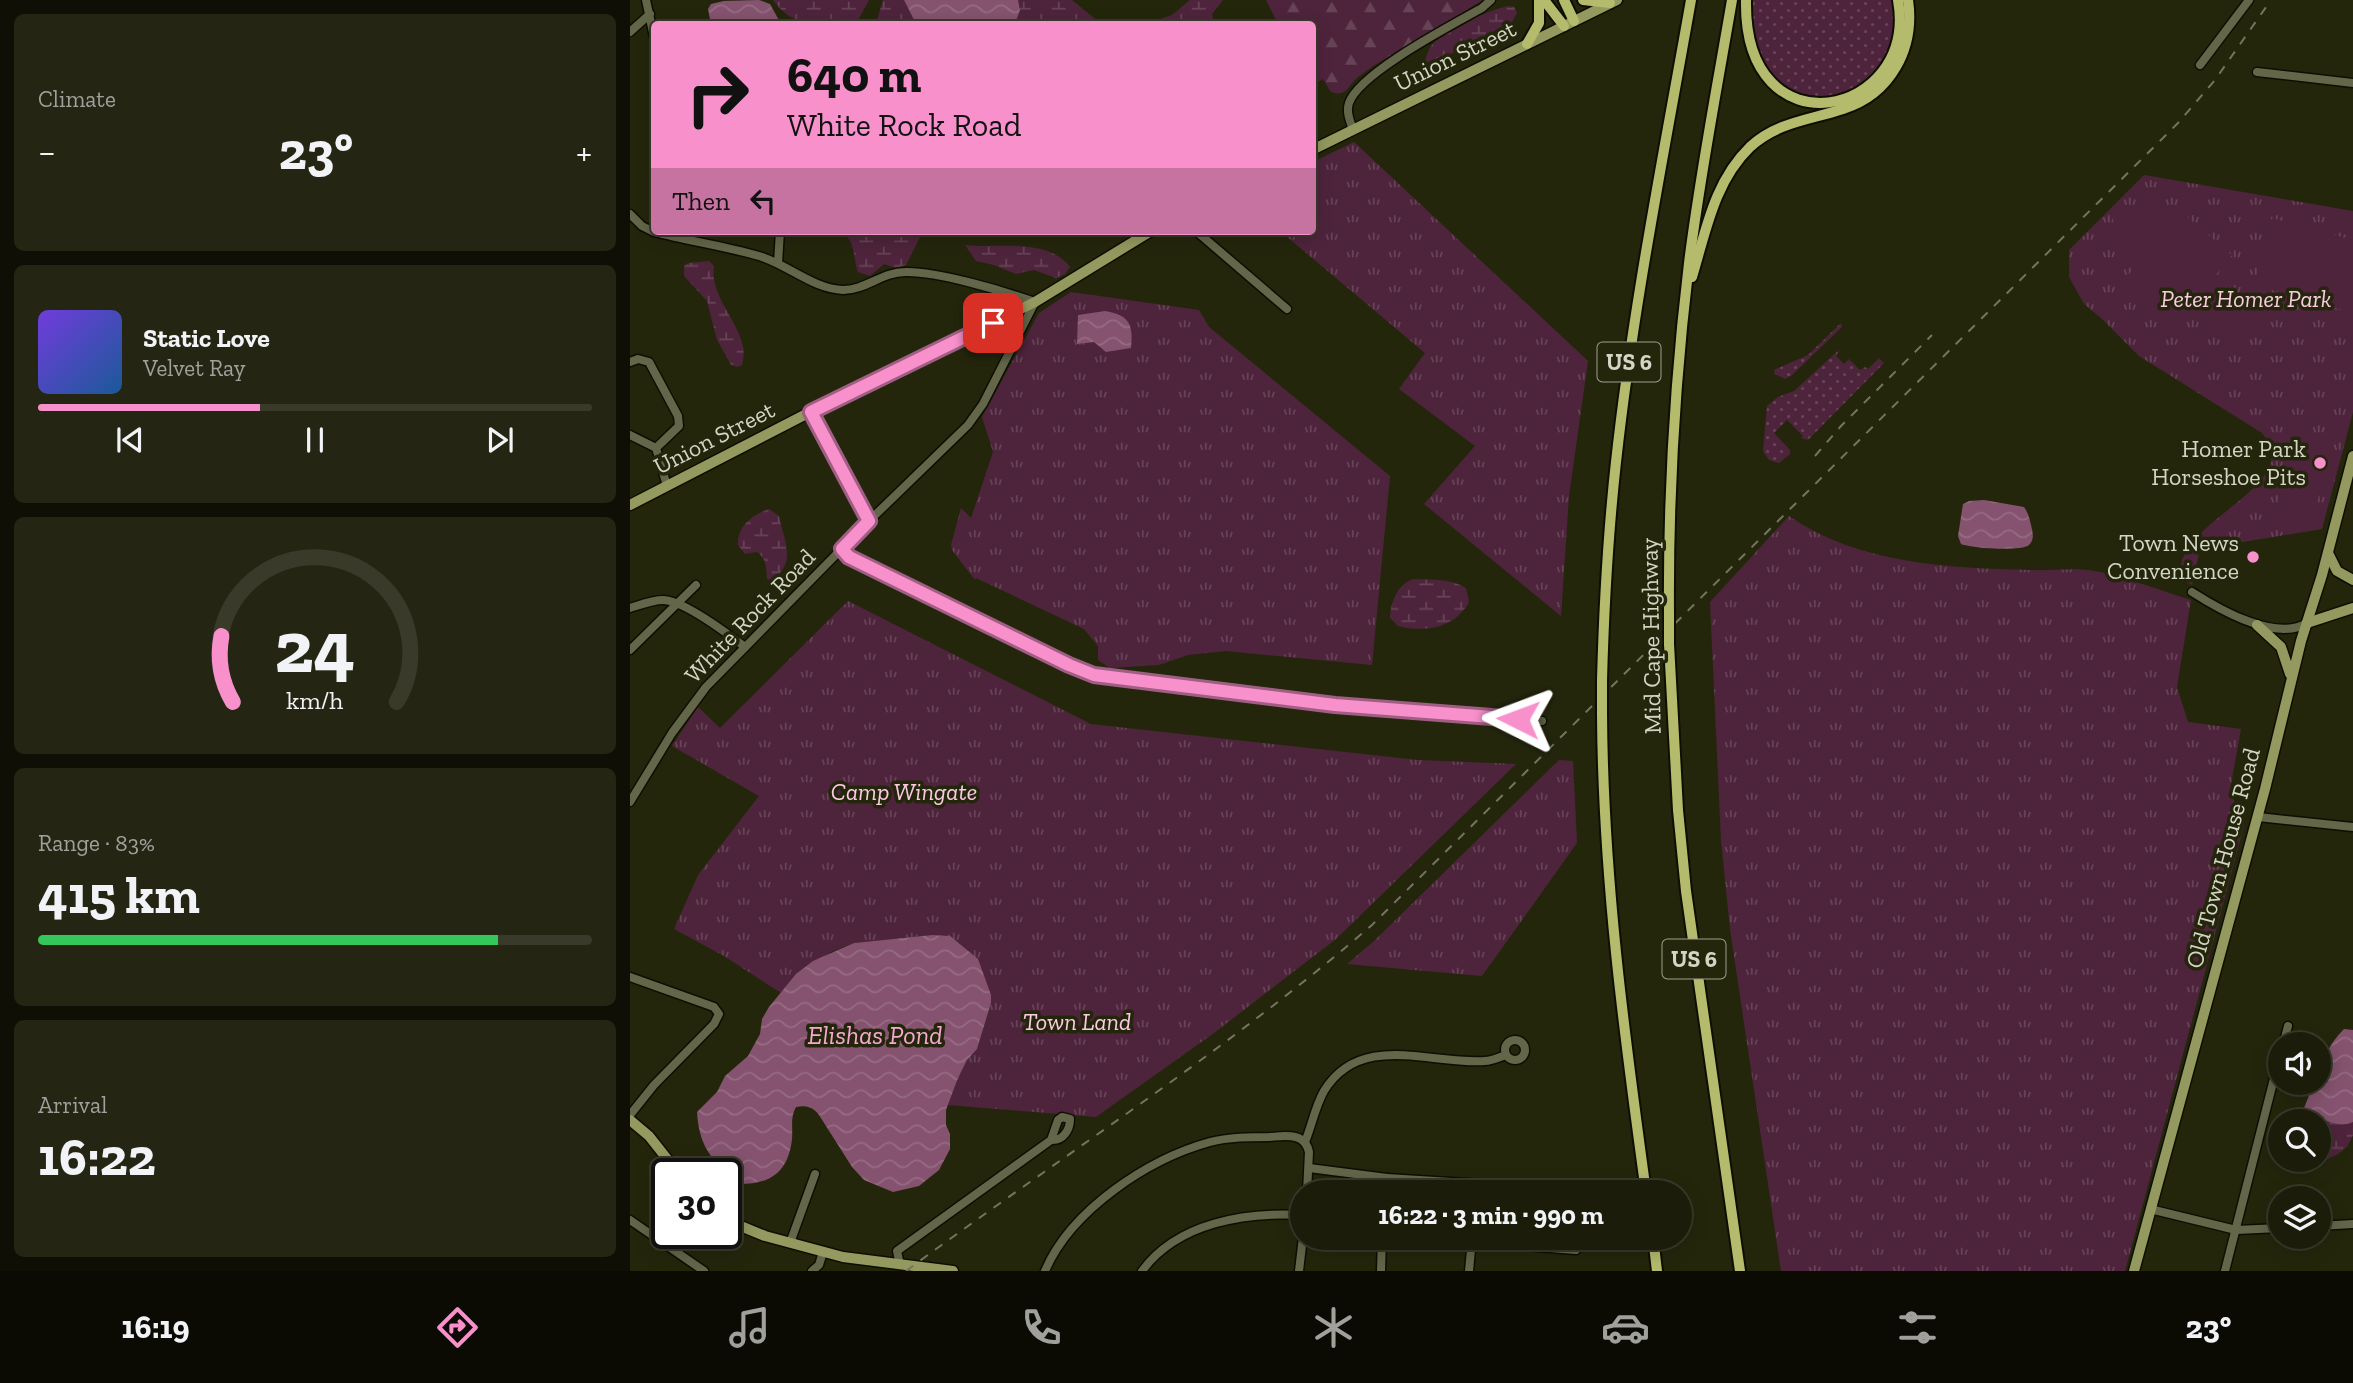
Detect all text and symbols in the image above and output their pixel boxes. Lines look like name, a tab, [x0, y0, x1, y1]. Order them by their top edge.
street label: Union Street	[1389, 14, 1520, 97]
text: 640 m	[787, 46, 922, 105]
icon: right	[672, 49, 763, 140]
text: Climate	[38, 85, 116, 113]
text: White Rock Road	[787, 106, 1021, 144]
text: 23°	[279, 120, 353, 182]
text: −	[38, 129, 56, 175]
text: +	[576, 129, 592, 175]
icon: left	[744, 182, 782, 220]
text: Then	[672, 185, 730, 217]
park label: Peter Homer Park	[2161, 284, 2332, 313]
pin	[963, 293, 1023, 353]
icon: arrive	[974, 304, 1012, 342]
text: Static Love	[143, 322, 270, 354]
road number: US 6	[1598, 342, 1660, 382]
text: Velvet Ray	[143, 354, 245, 382]
street label: Union Street	[648, 395, 779, 480]
icon: previous	[111, 421, 149, 459]
icon: pause	[296, 421, 334, 459]
icon: next	[481, 421, 519, 459]
place label: Homer Park Horseshoe Pits	[2151, 434, 2307, 491]
marker: Homer Park Horseshoe Pits	[2312, 455, 2328, 471]
place label: Town News Convenience	[2107, 528, 2239, 585]
street label: Mid Cape Highway	[1634, 537, 1667, 734]
street label: White Rock Road	[678, 542, 821, 689]
marker: Town News Convenience	[2245, 549, 2261, 565]
text: 24	[275, 603, 355, 691]
position arrow	[1481, 682, 1555, 756]
text: km/h	[286, 684, 344, 714]
street label: Old Town House Road	[2179, 745, 2266, 971]
park label: Camp Wingate	[831, 777, 977, 806]
text: Range · 83%	[38, 829, 155, 857]
text: 415 km	[38, 864, 200, 926]
road number: US 6	[1662, 940, 1726, 978]
park label: Town Land	[1023, 1007, 1131, 1036]
water label: Elishas Pond	[808, 1019, 943, 1051]
map controls	[2268, 1032, 2331, 1249]
button: sound	[2268, 1032, 2331, 1095]
text: Arrival	[38, 1091, 107, 1119]
button: search	[2268, 1109, 2331, 1172]
text: 16:22	[38, 1126, 156, 1188]
speed limit sign: 30	[651, 1158, 742, 1249]
button: layers	[2268, 1186, 2331, 1249]
text: 16:22 · 3 min · 990 m	[1378, 1199, 1604, 1231]
icon: directions	[433, 1303, 482, 1352]
icon: music	[725, 1303, 774, 1352]
icon: phone	[1017, 1303, 1066, 1352]
icon: climate	[1309, 1303, 1358, 1352]
icon: car	[1601, 1303, 1650, 1352]
icon: filters	[1893, 1303, 1942, 1352]
text: 16:19	[122, 1308, 190, 1346]
text: 23°	[2186, 1308, 2231, 1346]

